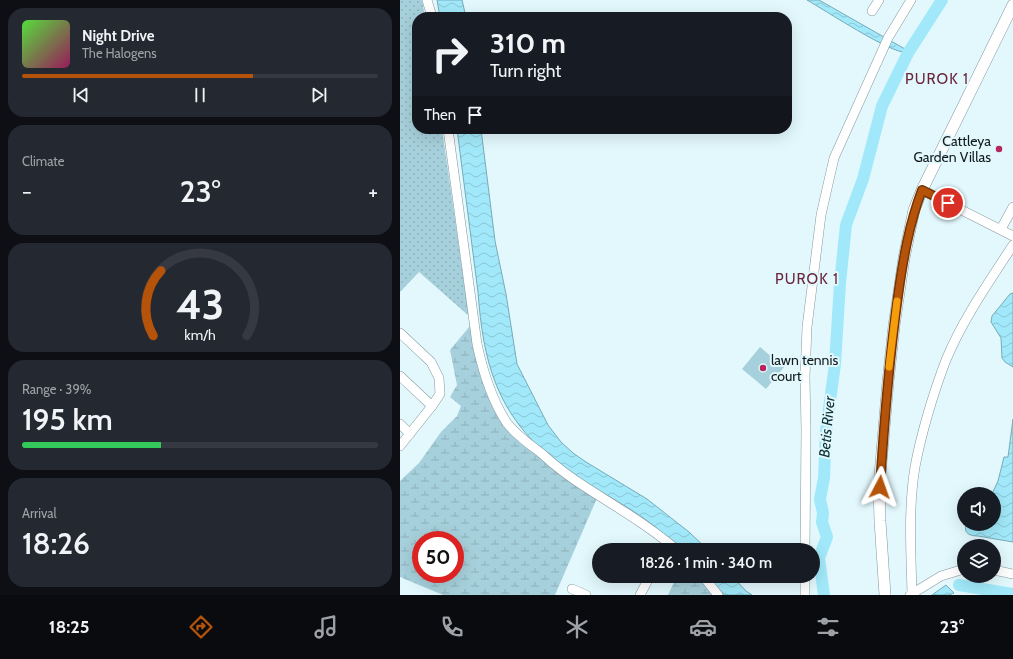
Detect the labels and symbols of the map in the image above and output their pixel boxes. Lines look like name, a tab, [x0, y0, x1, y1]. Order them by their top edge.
district label: PUROK 1	[905, 70, 969, 88]
place label: Cattleya Garden Villas	[913, 132, 991, 166]
marker: Cattleya Garden Villas	[994, 144, 1004, 154]
pin	[931, 186, 965, 220]
district label: PUROK 1	[775, 270, 839, 288]
place label: lawn tennis court	[771, 351, 838, 385]
marker: lawn tennis court	[758, 363, 768, 373]
water label: Betis River	[815, 394, 839, 458]
position arrow	[859, 466, 901, 508]
speed limit sign: 50	[412, 531, 464, 583]

